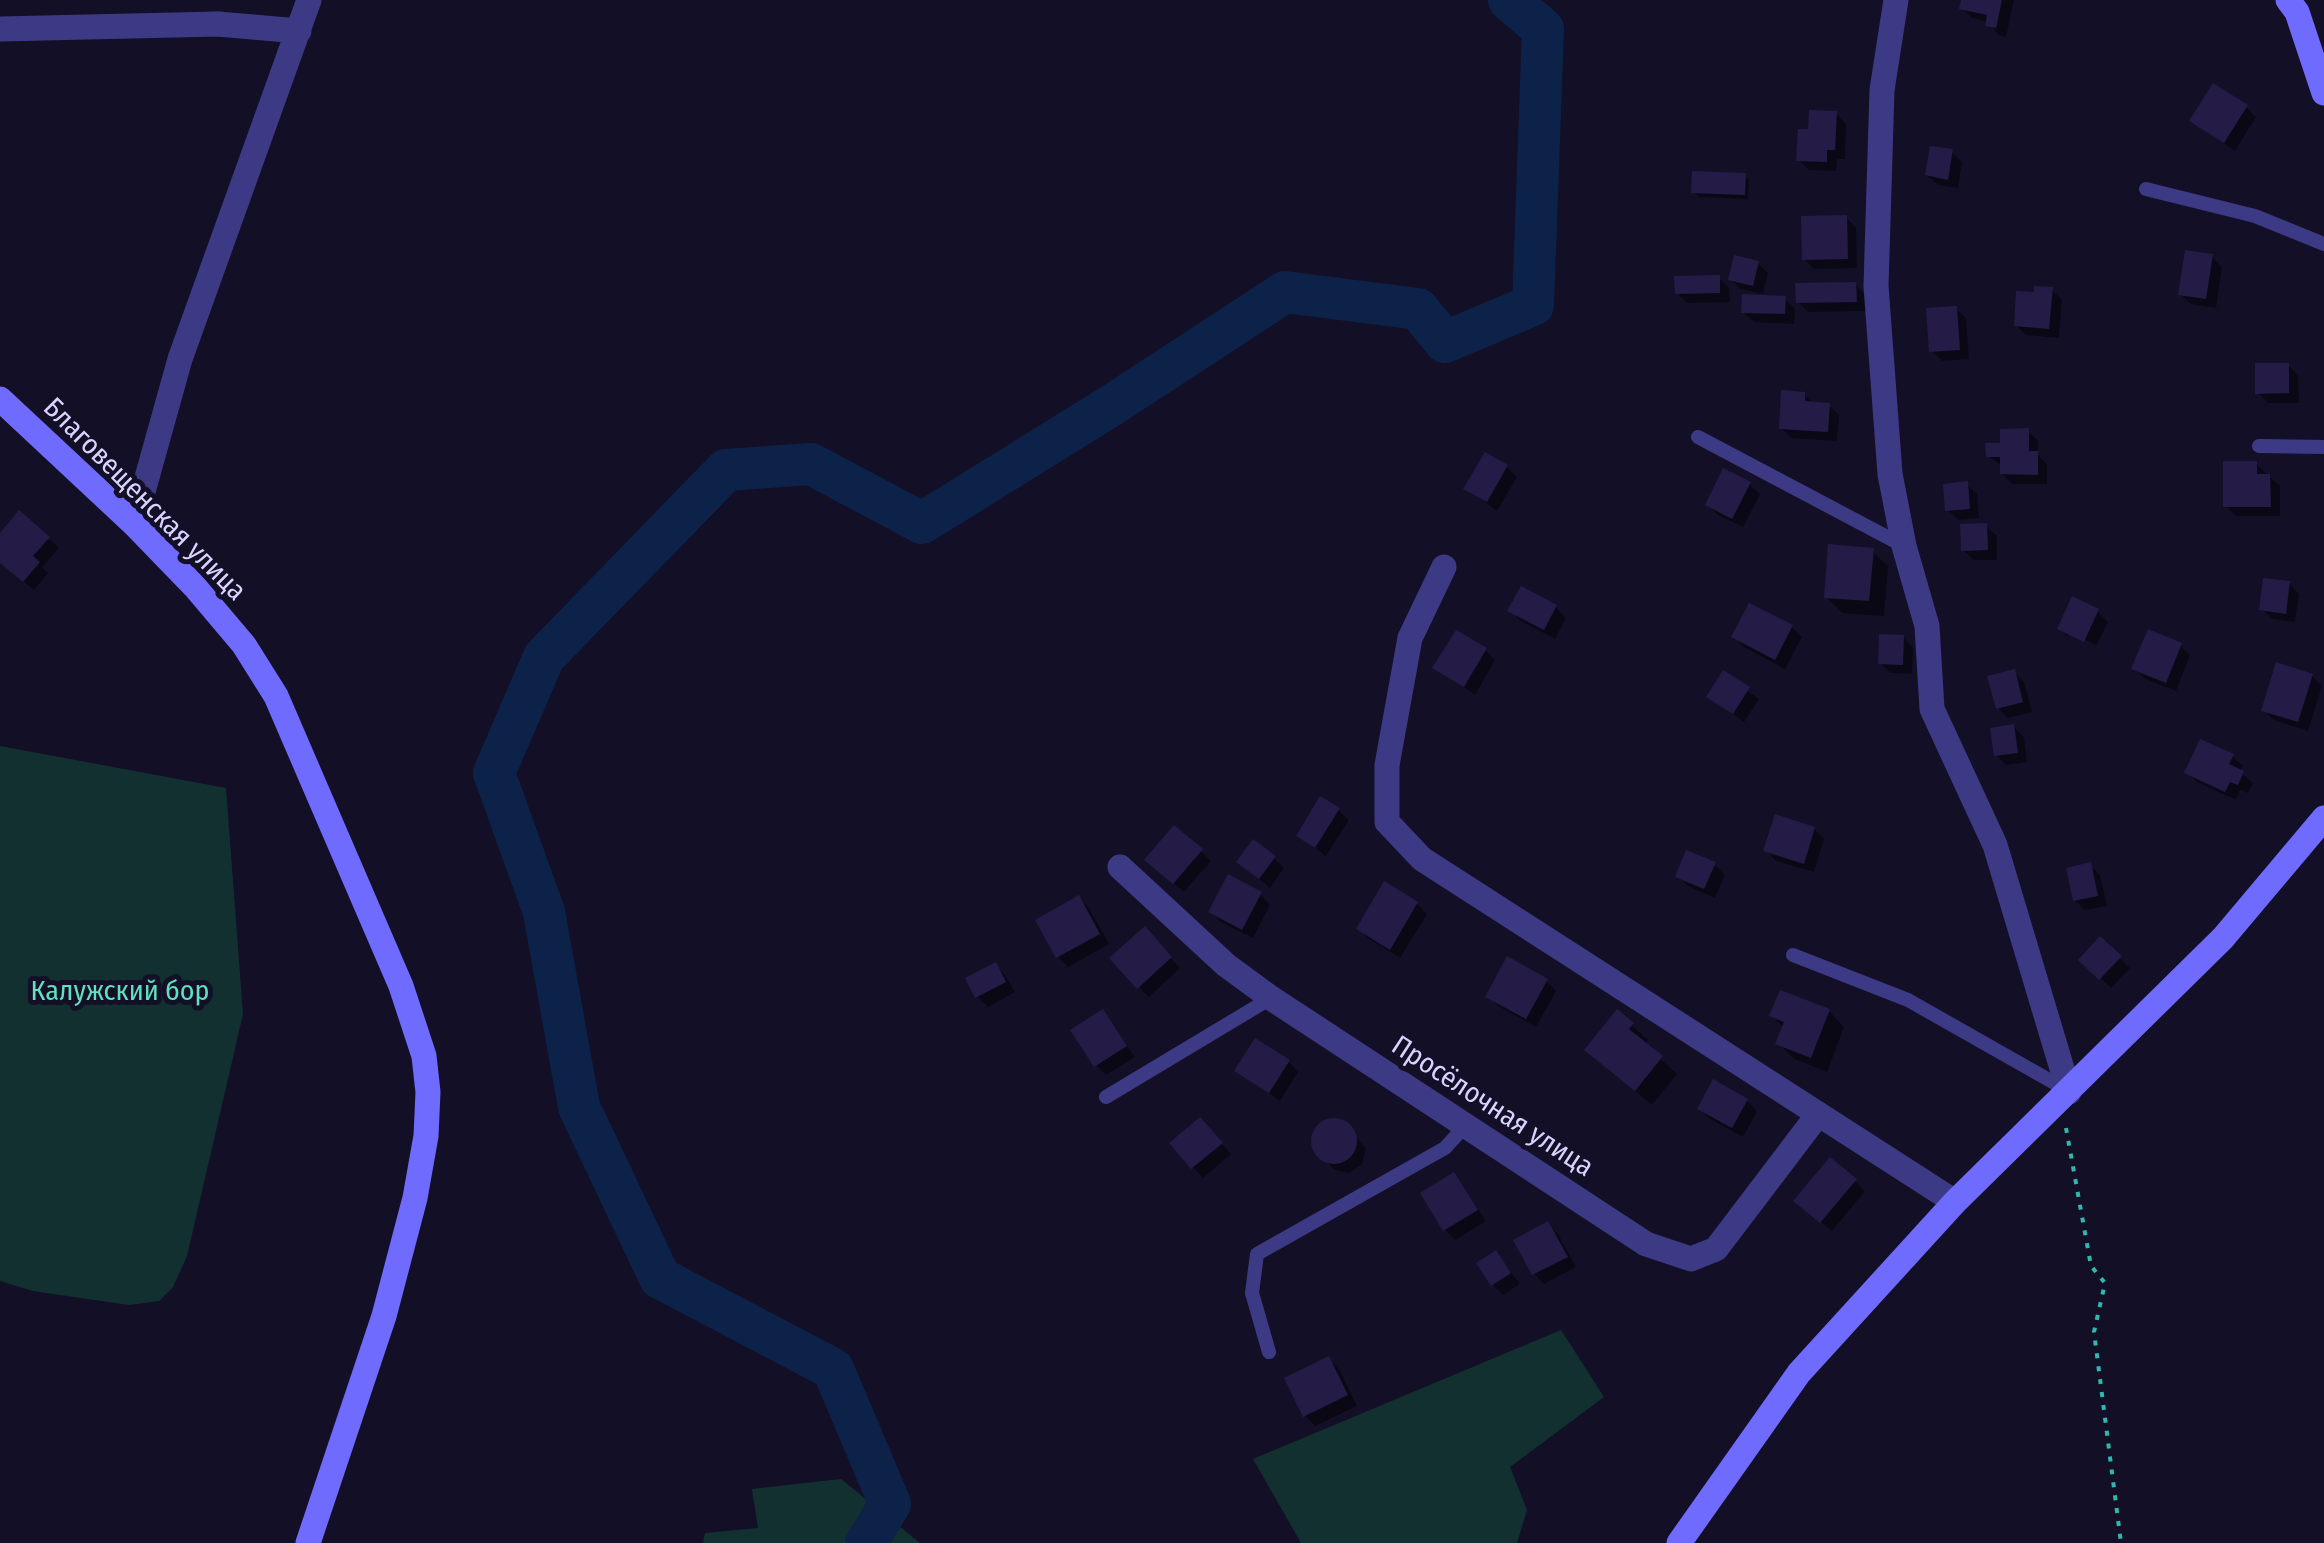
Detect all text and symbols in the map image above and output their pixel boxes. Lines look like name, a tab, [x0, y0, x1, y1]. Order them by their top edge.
street label: Благовещенская улица	[36, 392, 252, 608]
park label: Калужский бор	[31, 975, 209, 1009]
street label: Просёлочная улица	[1385, 1029, 1599, 1185]

